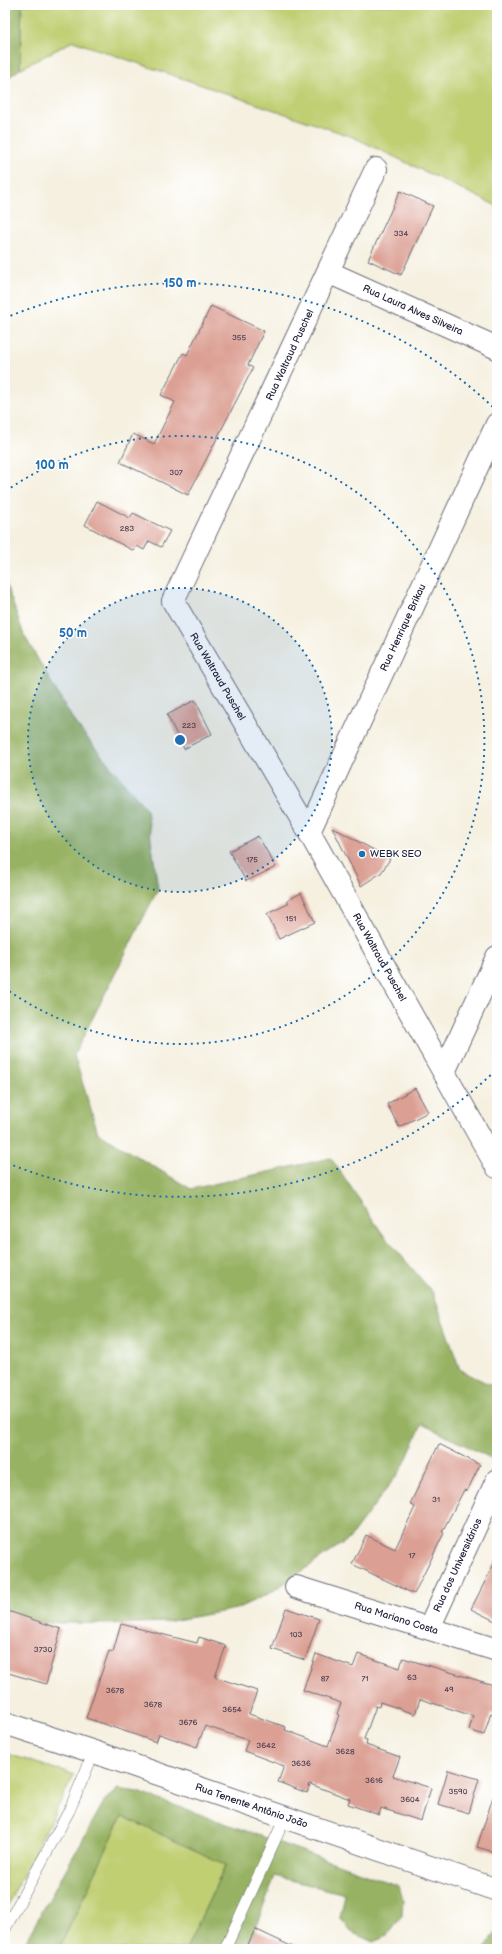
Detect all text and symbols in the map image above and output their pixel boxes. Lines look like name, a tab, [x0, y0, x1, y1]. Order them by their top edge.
house number: 334	[394, 229, 408, 238]
text: 150 m	[164, 276, 196, 291]
street label: Rua Laura Alves Silveira	[361, 282, 465, 338]
street label: Rua Waltraud Puschel	[264, 308, 316, 402]
house number: 355	[232, 333, 246, 342]
text: 100 m	[35, 458, 69, 473]
house number: 307	[169, 468, 183, 477]
house number: 283	[120, 524, 134, 533]
street label: Rua Henrique Brikau	[378, 582, 428, 673]
text: 50 m	[59, 626, 87, 641]
street label: Rua Waltraud Puschel	[187, 631, 248, 722]
house number: 223	[182, 721, 196, 730]
centre of rings	[173, 733, 187, 747]
place label: WEBK SEO	[370, 848, 422, 860]
marker: WEBK SEO	[357, 849, 367, 859]
house number: 175	[246, 855, 258, 864]
street label: Rua Waltraud Puschel	[350, 911, 409, 1003]
house number: 151	[286, 914, 296, 923]
house number: 31	[432, 1495, 440, 1504]
street label: Rua dos Universitários	[431, 1517, 485, 1614]
house number: 17	[408, 1551, 416, 1560]
street label: Rua Mariano Costa	[353, 1600, 440, 1637]
house number: 103	[290, 1630, 302, 1639]
house number: 3730	[34, 1645, 53, 1654]
house number: 63	[407, 1673, 417, 1682]
house number: 87	[321, 1674, 329, 1683]
house number: 71	[361, 1674, 369, 1683]
house number: 49	[444, 1685, 454, 1694]
house number: 3678	[106, 1686, 125, 1695]
house number: 3678	[144, 1700, 163, 1709]
house number: 3654	[222, 1705, 242, 1714]
house number: 3676	[179, 1718, 197, 1727]
house number: 3642	[256, 1741, 276, 1750]
house number: 3628	[335, 1747, 355, 1756]
house number: 3636	[291, 1759, 311, 1768]
house number: 3616	[365, 1776, 383, 1785]
street label: Rua Tenente Antônio João	[193, 1781, 310, 1831]
house number: 3590	[449, 1787, 468, 1796]
house number: 3604	[400, 1795, 420, 1804]

